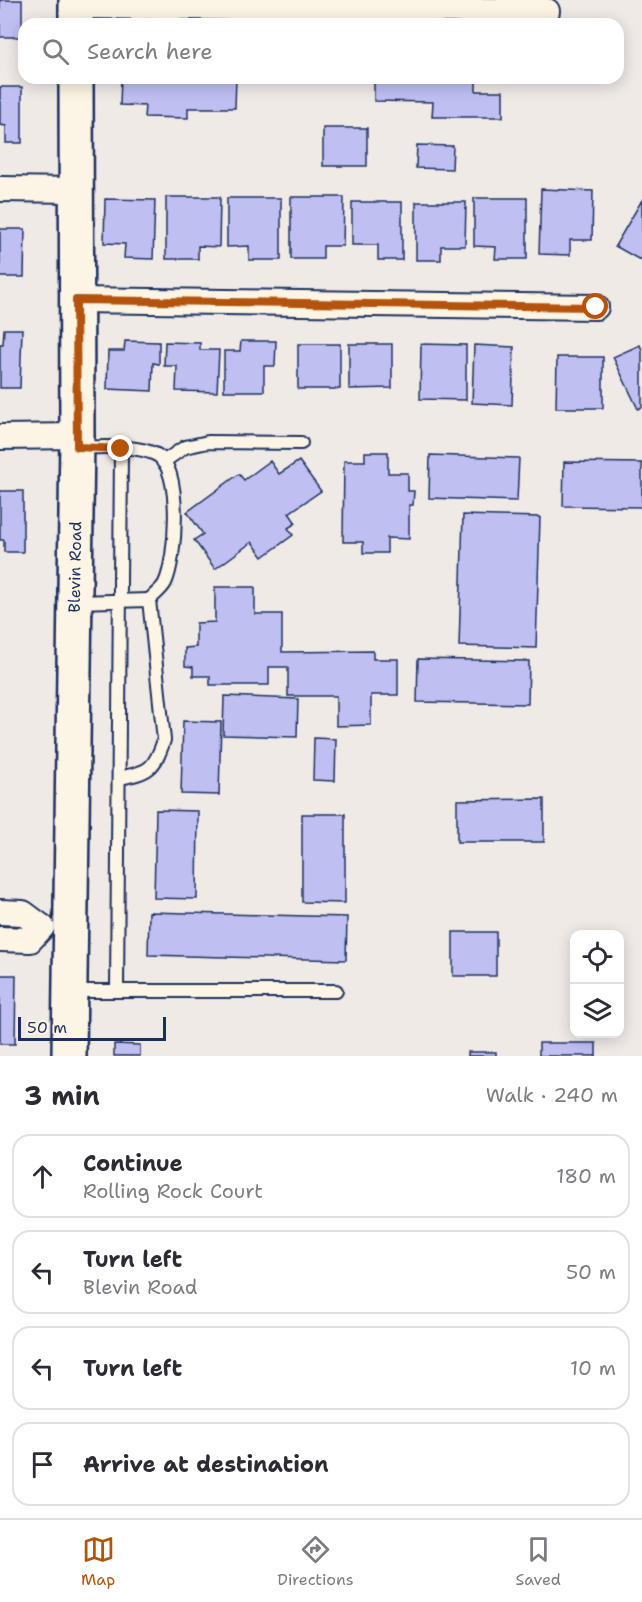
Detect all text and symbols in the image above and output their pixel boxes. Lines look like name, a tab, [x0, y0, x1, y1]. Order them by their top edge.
search box	[18, 18, 624, 84]
icon: search	[39, 35, 72, 68]
text: Search here	[87, 37, 213, 66]
route start	[582, 293, 608, 319]
route end	[107, 435, 133, 461]
street label: Blevin Road	[64, 521, 86, 613]
map controls	[570, 930, 624, 1038]
button: locate	[570, 930, 624, 984]
button: layers	[570, 984, 624, 1038]
scale bar	[18, 1014, 166, 1042]
text: 50 m	[27, 1017, 67, 1038]
text: 3 min	[24, 1078, 100, 1113]
text: Walk · 240 m	[486, 1082, 618, 1108]
text: Continue	[83, 1149, 183, 1178]
icon: ahead	[26, 1160, 59, 1193]
text: 180 m	[556, 1163, 616, 1189]
text: Rolling Rock Court	[83, 1178, 263, 1204]
text: Turn left	[83, 1245, 182, 1274]
icon: left	[26, 1256, 59, 1289]
text: 50 m	[566, 1259, 616, 1285]
text: Blevin Road	[83, 1274, 197, 1300]
icon: left	[26, 1352, 59, 1385]
text: Turn left	[83, 1354, 182, 1383]
text: 10 m	[570, 1355, 616, 1381]
icon: arrive	[26, 1448, 59, 1481]
text: Arrive at destination	[83, 1450, 329, 1479]
tab: Map	[81, 1533, 115, 1590]
tab: Directions	[277, 1533, 354, 1590]
tab: Saved	[516, 1533, 561, 1590]

